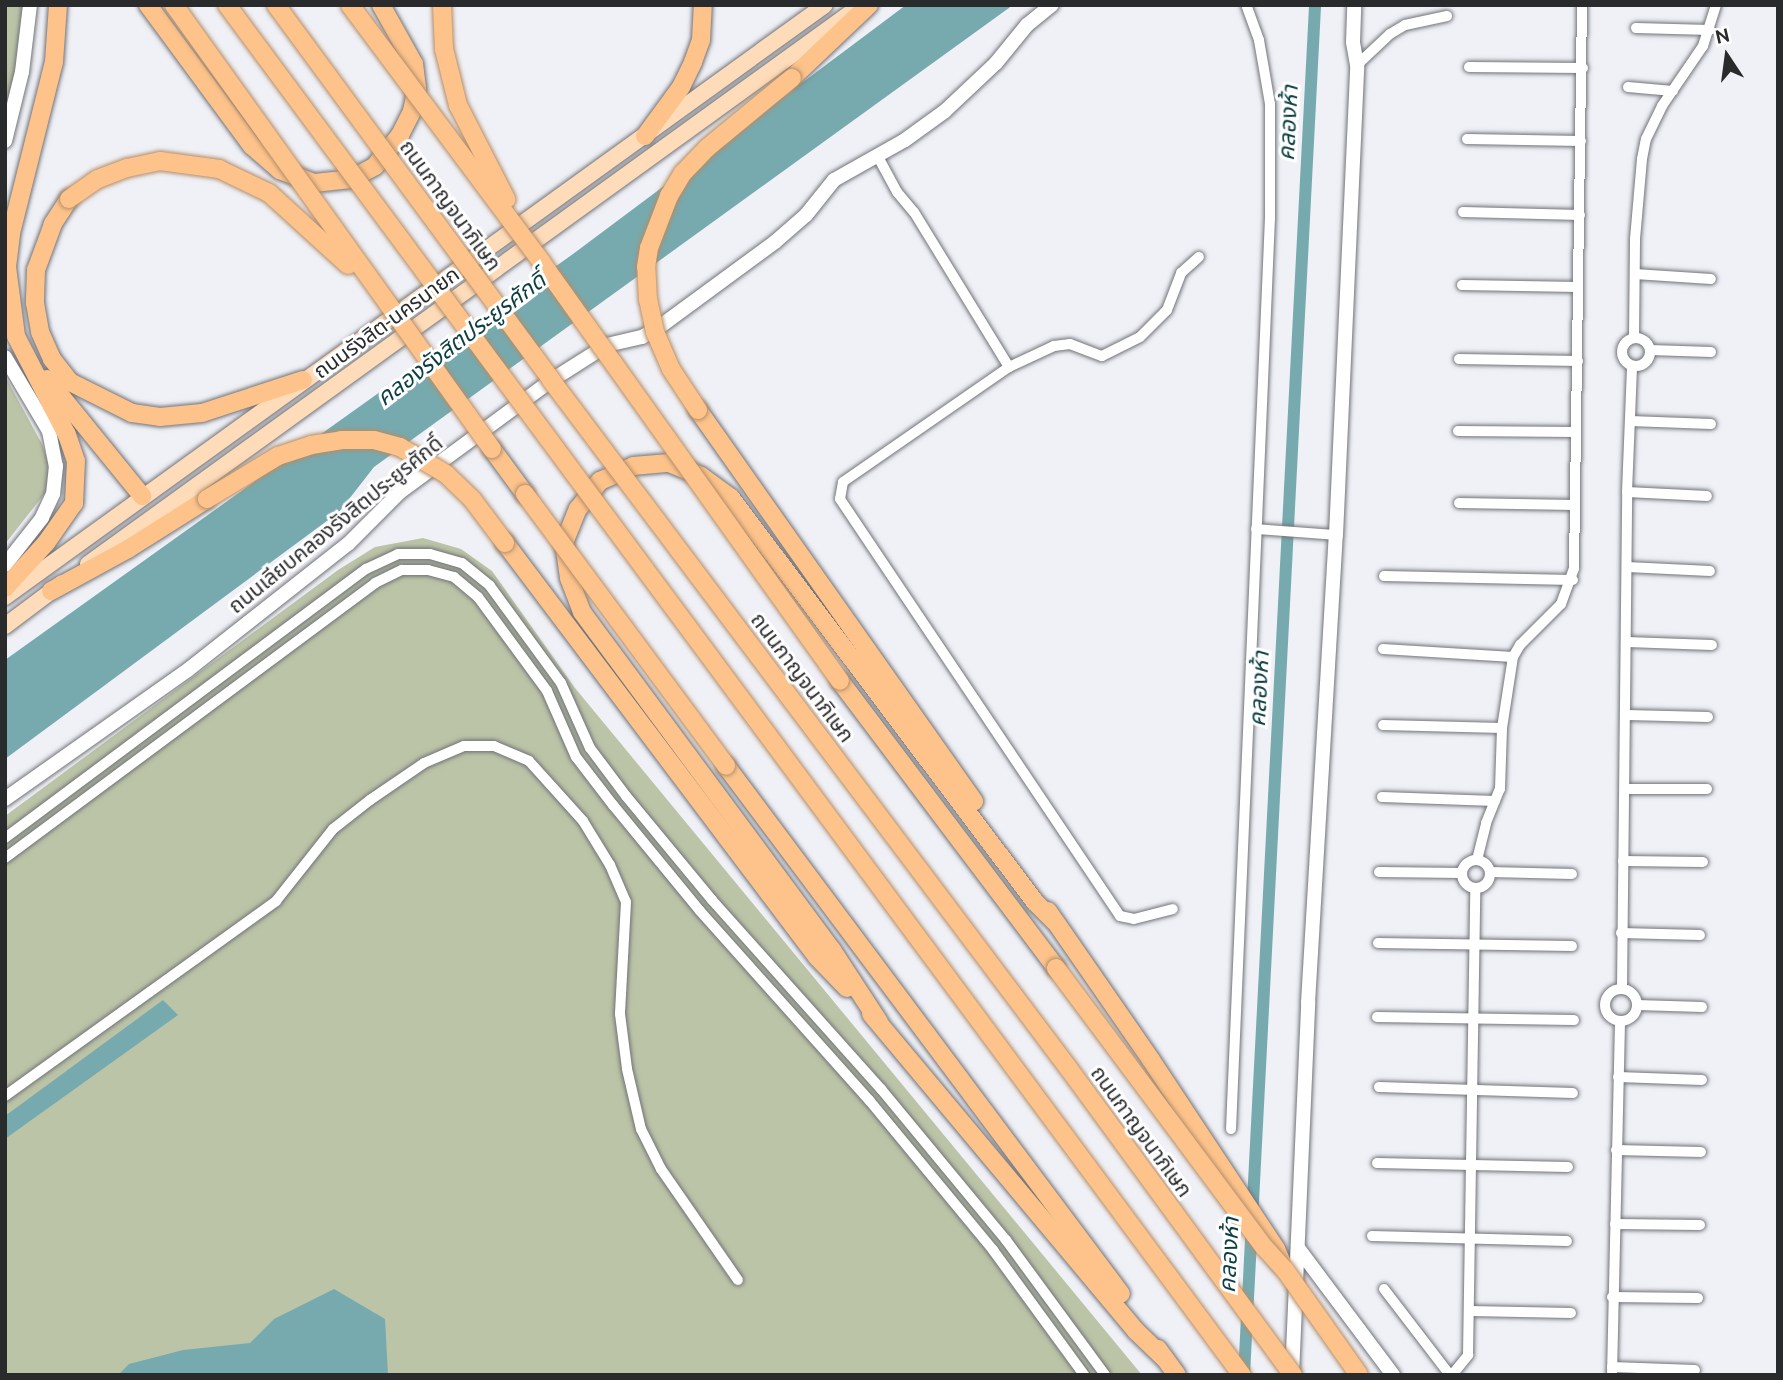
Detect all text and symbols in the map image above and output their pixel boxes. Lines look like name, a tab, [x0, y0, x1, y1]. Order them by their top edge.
north arrow	[1692, 21, 1762, 91]
text: N	[1713, 23, 1732, 48]
water label: คลองห้า	[1272, 85, 1304, 161]
street label: ถนนกาญจนาภิเษก	[395, 135, 507, 275]
street label: ถนนรังสิต-นครนายก	[308, 261, 464, 383]
water label: คลองรังสิตประยูรศักดิ์	[371, 266, 551, 412]
street label: ถนนเลียบคลองรังสิตประยูรศักดิ์	[223, 430, 447, 618]
street label: ถนนกาญจนาภิเษก	[746, 607, 860, 747]
water label: คลองห้า	[1243, 651, 1275, 727]
street label: ถนนกาญจนาภิเษก	[1086, 1061, 1198, 1201]
water label: คลองห้า	[1213, 1217, 1245, 1293]

